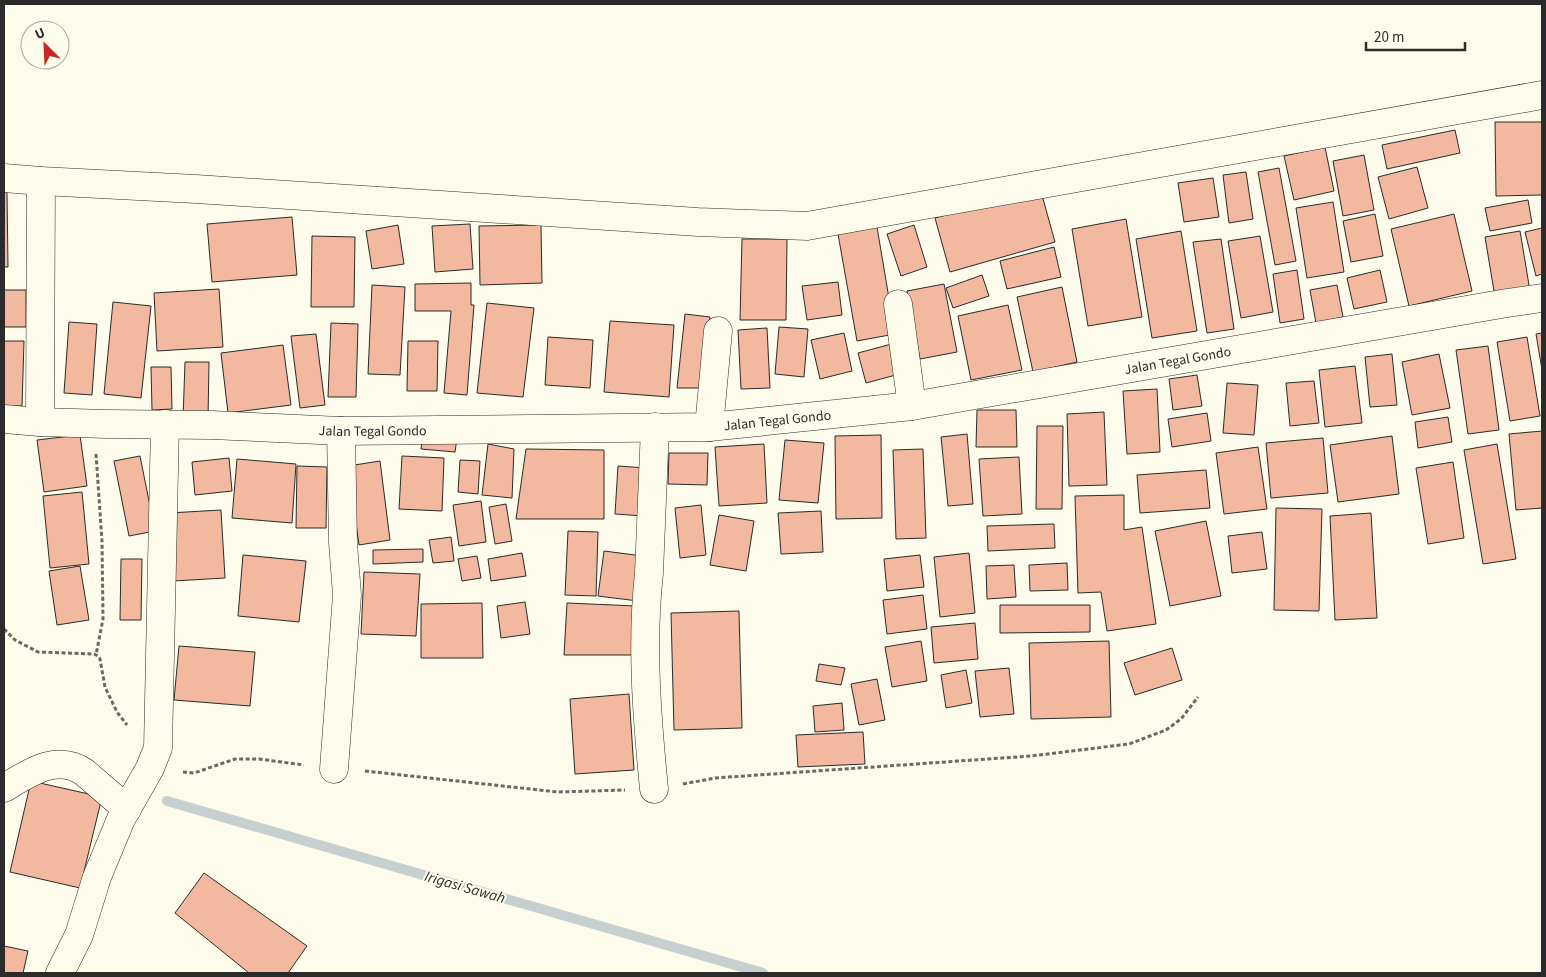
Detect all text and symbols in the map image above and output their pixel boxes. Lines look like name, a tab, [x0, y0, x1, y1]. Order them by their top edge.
north arrow	[20, 20, 70, 70]
scale bar	[1366, 20, 1465, 52]
text: U	[32, 23, 48, 45]
text: 20 m	[1374, 27, 1404, 48]
street label: Jalan Tegal Gondo	[1123, 342, 1233, 380]
street label: Jalan Tegal Gondo	[723, 405, 832, 436]
street label: Jalan Tegal Gondo	[318, 421, 427, 442]
water label: Irigasi Sawah	[422, 866, 508, 909]

